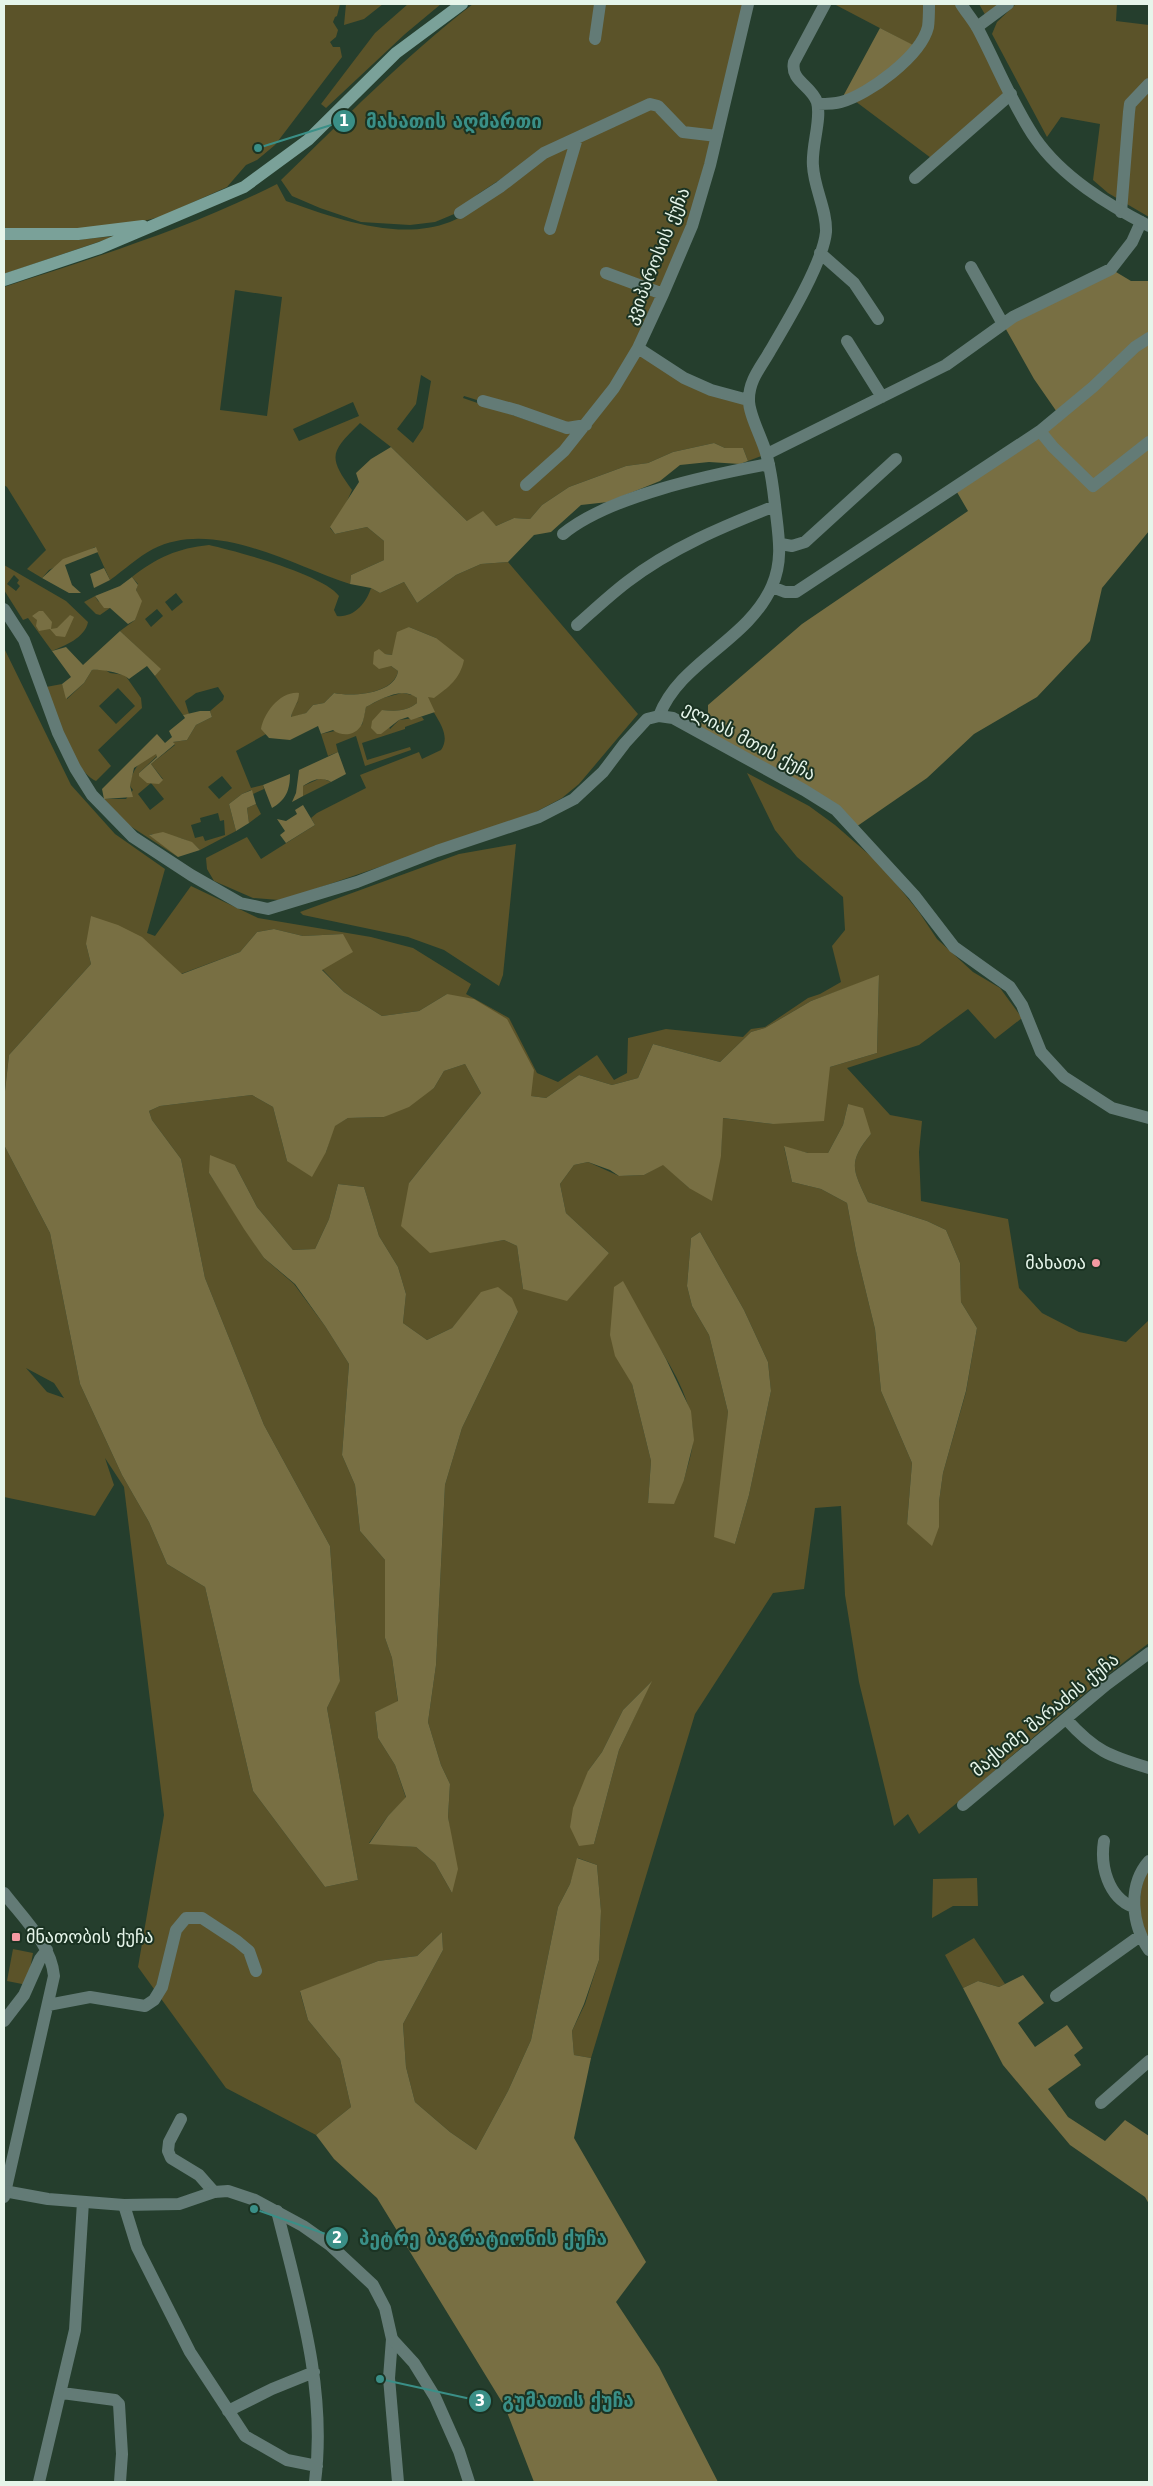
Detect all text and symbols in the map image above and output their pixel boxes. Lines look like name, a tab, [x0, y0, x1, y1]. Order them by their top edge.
callout: მახათის აღმართი	[331, 104, 552, 138]
text: მახათის აღმართი	[366, 110, 542, 133]
text: 1	[339, 112, 349, 130]
street label: კვიპაროსის ქუჩა	[620, 184, 694, 327]
street label: ელიას მთის ქუჩა	[679, 697, 819, 784]
place label: მახათა	[1025, 1252, 1086, 1273]
marker: მახათა	[1090, 1257, 1102, 1269]
street label: მაქსიმე შარაძის ქუჩა	[967, 1649, 1123, 1781]
place label: მნათობის ქუჩა	[26, 1926, 153, 1947]
marker: მნათობის ქუჩა	[10, 1931, 22, 1943]
callout: პეტრე ბაგრატიონის ქუჩა	[324, 2221, 617, 2255]
text: პეტრე ბაგრატიონის ქუჩა	[359, 2227, 607, 2250]
text: 2	[332, 2229, 342, 2247]
callout: გუმათის ქუჩა	[467, 2384, 644, 2418]
text: გუმათის ქუჩა	[502, 2389, 634, 2412]
text: 3	[475, 2392, 485, 2410]

